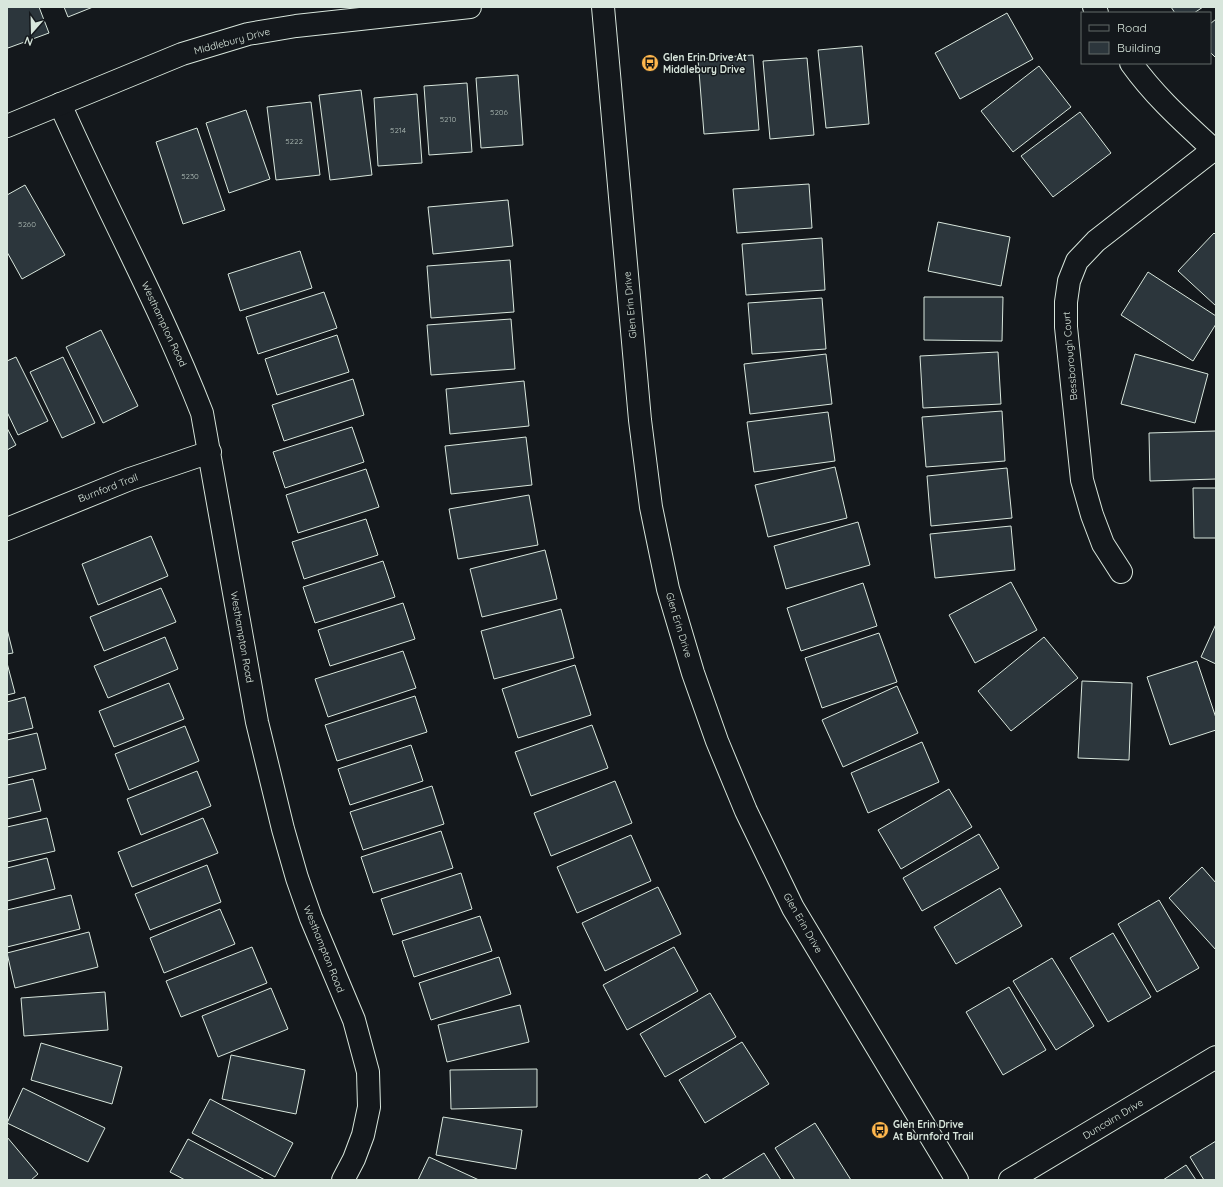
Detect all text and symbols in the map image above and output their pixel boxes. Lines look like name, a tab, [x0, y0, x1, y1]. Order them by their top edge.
north arrow	[12, 12, 52, 52]
legend	[1081, 12, 1211, 64]
text: Road	[1117, 20, 1147, 35]
street label: Middlebury Drive	[192, 24, 272, 57]
text: N	[22, 33, 35, 49]
text: Building	[1117, 40, 1161, 55]
place label: Glen Erin Drive At Middlebury Drive	[663, 51, 747, 76]
bus stop icon: Glen Erin Drive At Middlebury Drive	[640, 53, 660, 73]
house number: 5206	[490, 107, 509, 117]
house number: 5210	[440, 114, 456, 124]
house number: 5214	[390, 125, 406, 135]
house number: 5222	[285, 136, 303, 146]
house number: 5230	[181, 171, 199, 181]
house number: 5260	[18, 219, 36, 229]
street label: Glen Erin Drive	[621, 270, 639, 339]
street label: Westhampton Road	[138, 279, 190, 369]
street label: Bessborough Court	[1060, 310, 1080, 401]
street label: Burnford Trail	[76, 471, 140, 505]
street label: Westhampton Road	[228, 590, 256, 684]
street label: Glen Erin Drive	[663, 591, 695, 660]
street label: Glen Erin Drive	[780, 890, 826, 956]
street label: Westhampton Road	[301, 904, 347, 994]
street label: Duncairn Drive	[1080, 1096, 1146, 1142]
place label: Glen Erin Drive At Burnford Trail	[893, 1118, 974, 1143]
bus stop icon: Glen Erin Drive At Burnford Trail	[870, 1120, 890, 1140]

